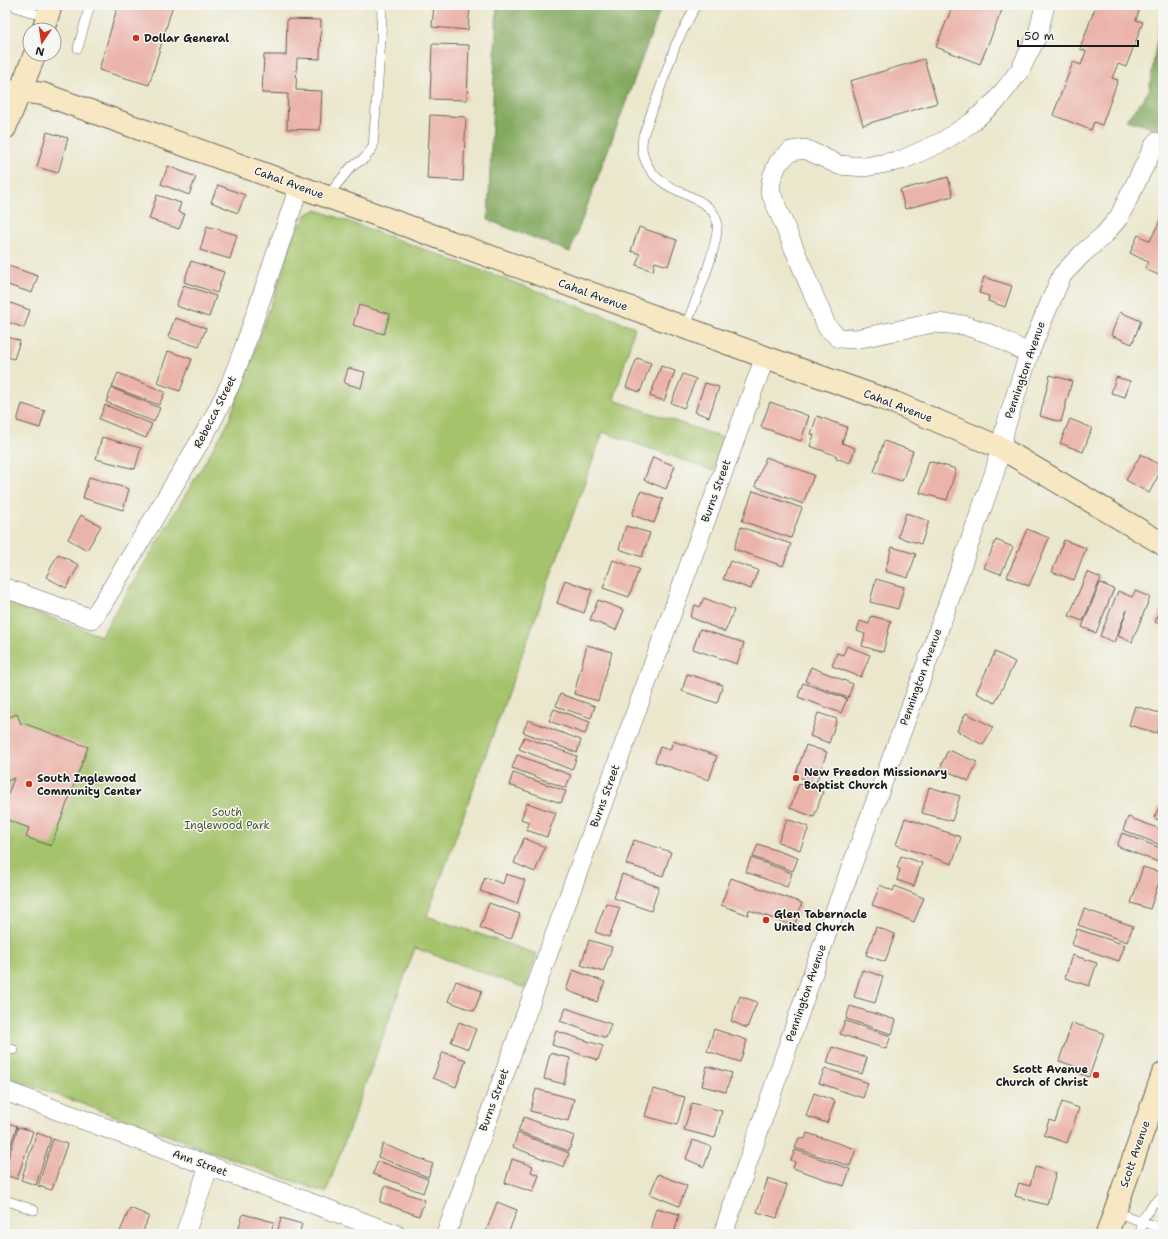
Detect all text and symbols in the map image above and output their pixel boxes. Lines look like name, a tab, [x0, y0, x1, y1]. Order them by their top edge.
north arrow	[22, 22, 62, 62]
scale bar	[1018, 22, 1138, 48]
text: 50 m	[1024, 28, 1054, 44]
place label: Dollar General	[144, 31, 229, 46]
marker: Dollar General	[131, 33, 141, 43]
text: N	[34, 43, 46, 60]
street label: Cahal Avenue	[252, 163, 326, 203]
street label: Cahal Avenue	[556, 275, 630, 315]
street label: Pennington Avenue	[1001, 319, 1049, 421]
street label: Rebecca Street	[190, 373, 240, 451]
street label: Cahal Avenue	[861, 386, 935, 426]
street label: Burns Street	[698, 457, 734, 524]
street label: Pennington Avenue	[897, 626, 945, 728]
street label: Burns Street	[587, 762, 623, 829]
place label: New Freedon Missionary Baptist Church	[804, 765, 947, 793]
place label: South Inglewood Community Center	[37, 771, 142, 799]
marker: New Freedon Missionary Baptist Church	[791, 773, 801, 783]
marker: South Inglewood Community Center	[24, 779, 34, 789]
park label: South Inglewood Park	[184, 805, 270, 833]
place label: Glen Tabernacle United Church	[774, 907, 868, 935]
marker: Glen Tabernacle United Church	[761, 915, 771, 925]
street label: Pennington Avenue	[782, 942, 830, 1044]
place label: Scott Avenue Church of Christ	[996, 1062, 1089, 1090]
street label: Burns Street	[476, 1066, 512, 1133]
marker: Scott Avenue Church of Christ	[1091, 1070, 1101, 1080]
street label: Scott Avenue	[1117, 1119, 1153, 1189]
street label: Ann Street	[170, 1146, 230, 1180]

